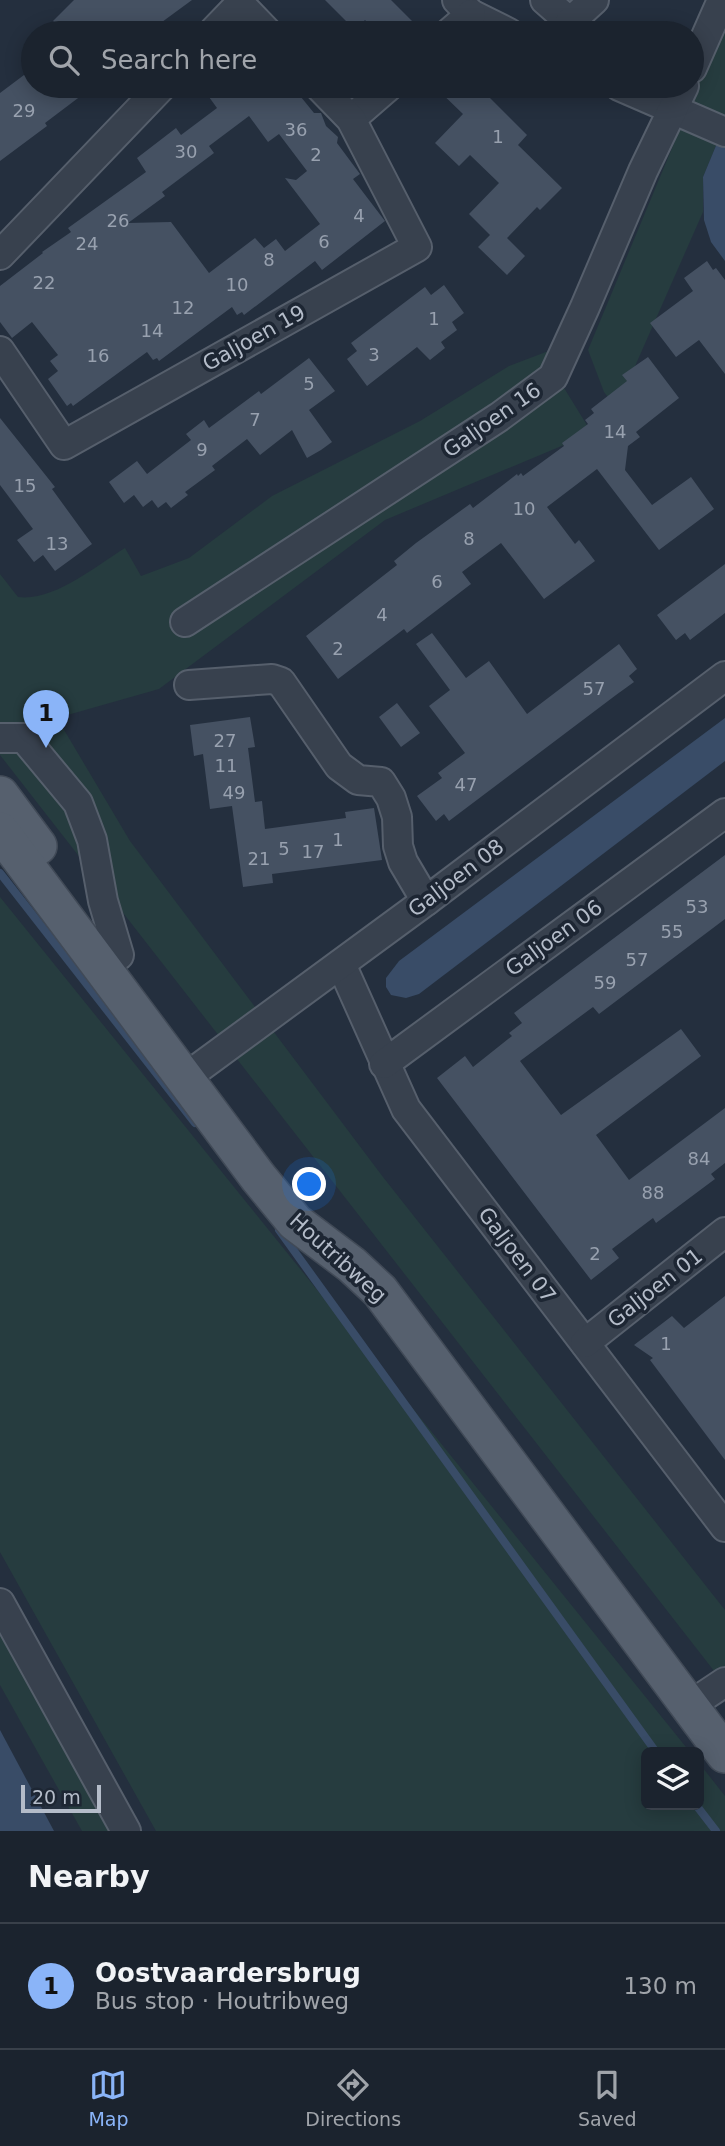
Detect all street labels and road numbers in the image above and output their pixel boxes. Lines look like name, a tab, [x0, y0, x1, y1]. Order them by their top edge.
street label: Galjoen 19	[199, 300, 309, 376]
street label: Galjoen 16	[439, 378, 545, 462]
street label: Galjoen 08	[404, 834, 508, 922]
street label: Galjoen 06	[501, 895, 607, 981]
street label: Galjoen 07	[473, 1203, 561, 1307]
street label: Houtribweg	[285, 1208, 391, 1308]
street label: Galjoen 01	[603, 1244, 707, 1332]

